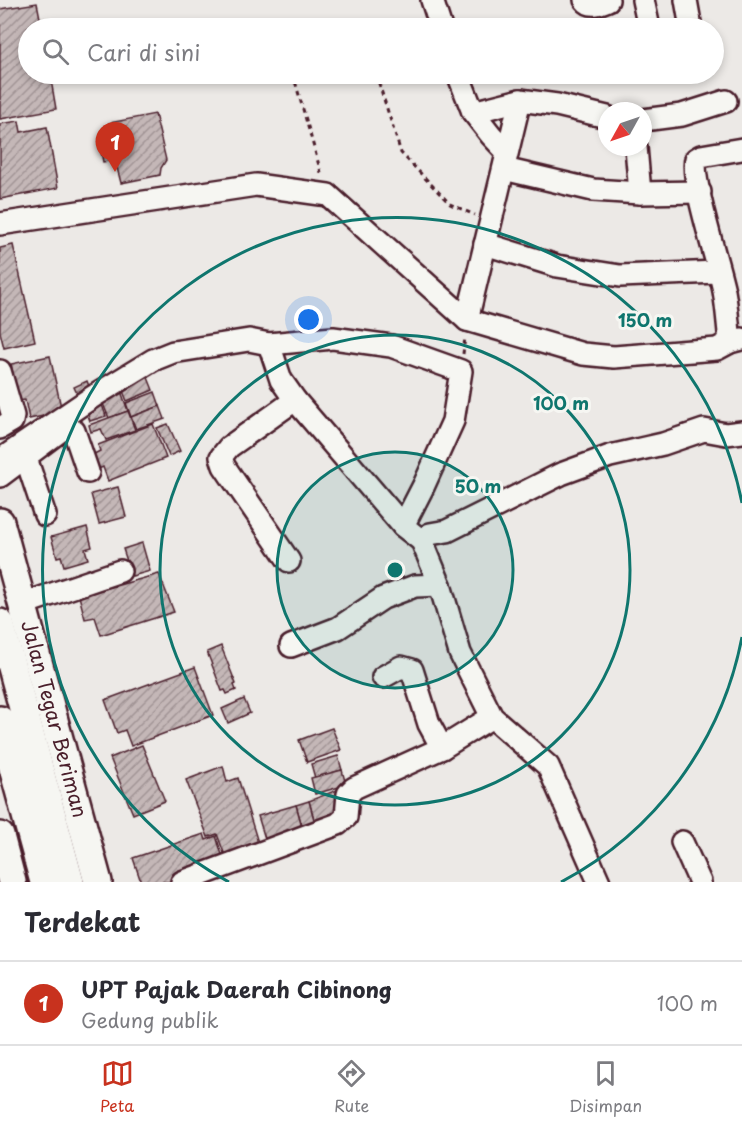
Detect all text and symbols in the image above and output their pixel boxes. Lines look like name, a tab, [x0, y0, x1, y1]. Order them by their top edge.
search box	[18, 18, 724, 84]
icon: search	[39, 35, 72, 68]
text: Cari di sini	[87, 35, 200, 68]
north arrow	[598, 102, 652, 156]
pin: 1	[96, 122, 134, 172]
your location	[294, 305, 323, 334]
text: 150 m	[618, 306, 672, 333]
text: 100 m	[533, 389, 589, 416]
text: 50 m	[455, 472, 501, 499]
centre of rings	[385, 560, 405, 580]
street label: Jalan Tegar Beriman	[14, 617, 96, 821]
text: Terdekat	[24, 902, 141, 941]
text: UPT Pajak Daerah Cibinong	[81, 972, 392, 1005]
text: 1	[39, 988, 48, 1018]
text: 100 m	[657, 988, 718, 1018]
text: Gedung publik	[81, 1005, 219, 1035]
tab: Peta	[100, 1057, 134, 1117]
tab: Rute	[334, 1057, 369, 1117]
tab: Disimpan	[569, 1057, 642, 1117]

